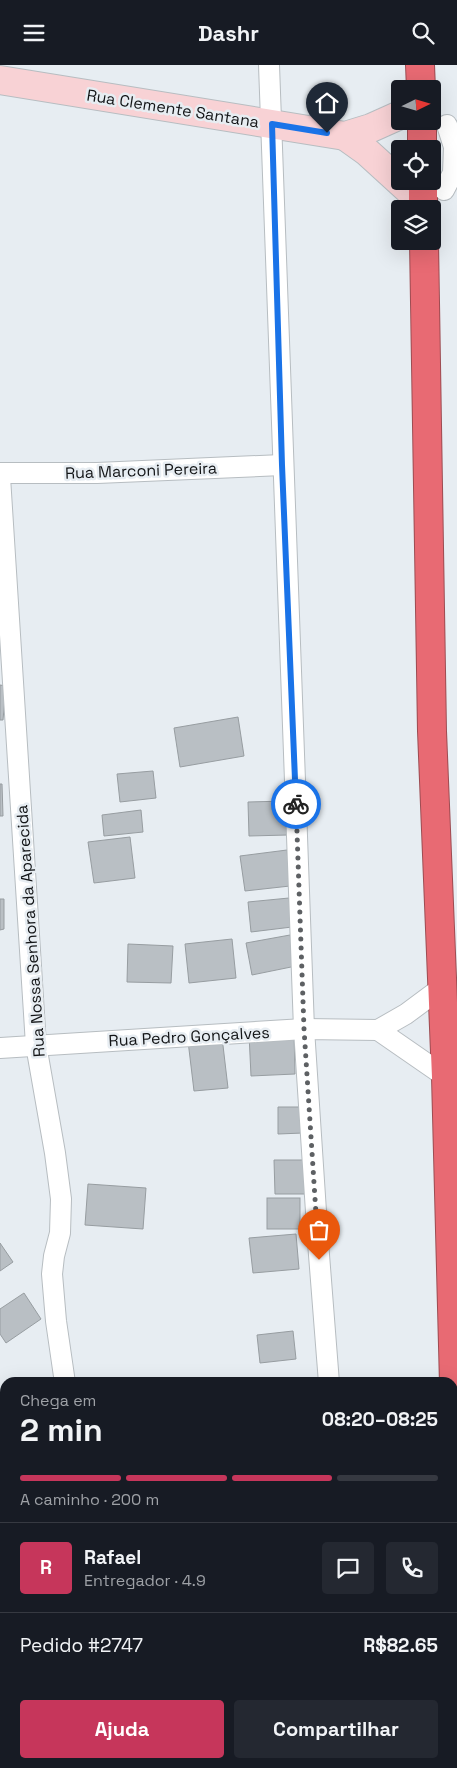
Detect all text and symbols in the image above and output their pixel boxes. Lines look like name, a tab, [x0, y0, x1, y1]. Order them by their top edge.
icon: menu	[20, 19, 48, 47]
text: Dashr	[198, 19, 259, 47]
icon: search	[409, 19, 437, 47]
north arrow	[391, 80, 441, 130]
map controls	[391, 80, 441, 250]
pin	[306, 82, 348, 133]
street label: Rua Clemente Santana	[85, 84, 261, 133]
icon: home	[313, 89, 341, 117]
button: locate	[391, 140, 441, 190]
button: layers	[391, 200, 441, 250]
street label: Rua Marconi Pereira	[65, 457, 217, 484]
courier	[271, 779, 321, 829]
icon: bike	[282, 790, 310, 818]
street label: Rua Nossa Senhora da Aparecida	[11, 804, 50, 1058]
street label: Rua Pedro Gonçalves	[108, 1022, 270, 1051]
pin	[298, 1209, 340, 1260]
icon: bag	[305, 1216, 333, 1244]
text: Chega em	[20, 1390, 96, 1411]
text: 08:20–08:25	[322, 1407, 438, 1432]
text: 2 min	[20, 1410, 103, 1450]
text: A caminho · 200 m	[20, 1489, 159, 1510]
button: chat	[322, 1542, 374, 1594]
button: phone	[386, 1542, 438, 1594]
text: Rafael	[84, 1545, 141, 1570]
text: R	[40, 1555, 52, 1580]
text: Entregador · 4.9	[84, 1570, 206, 1591]
text: Pedido #2747	[20, 1633, 143, 1658]
text: R$82.65	[363, 1633, 438, 1658]
button: Ajuda	[20, 1700, 224, 1758]
button: Compartilhar	[234, 1700, 438, 1758]

